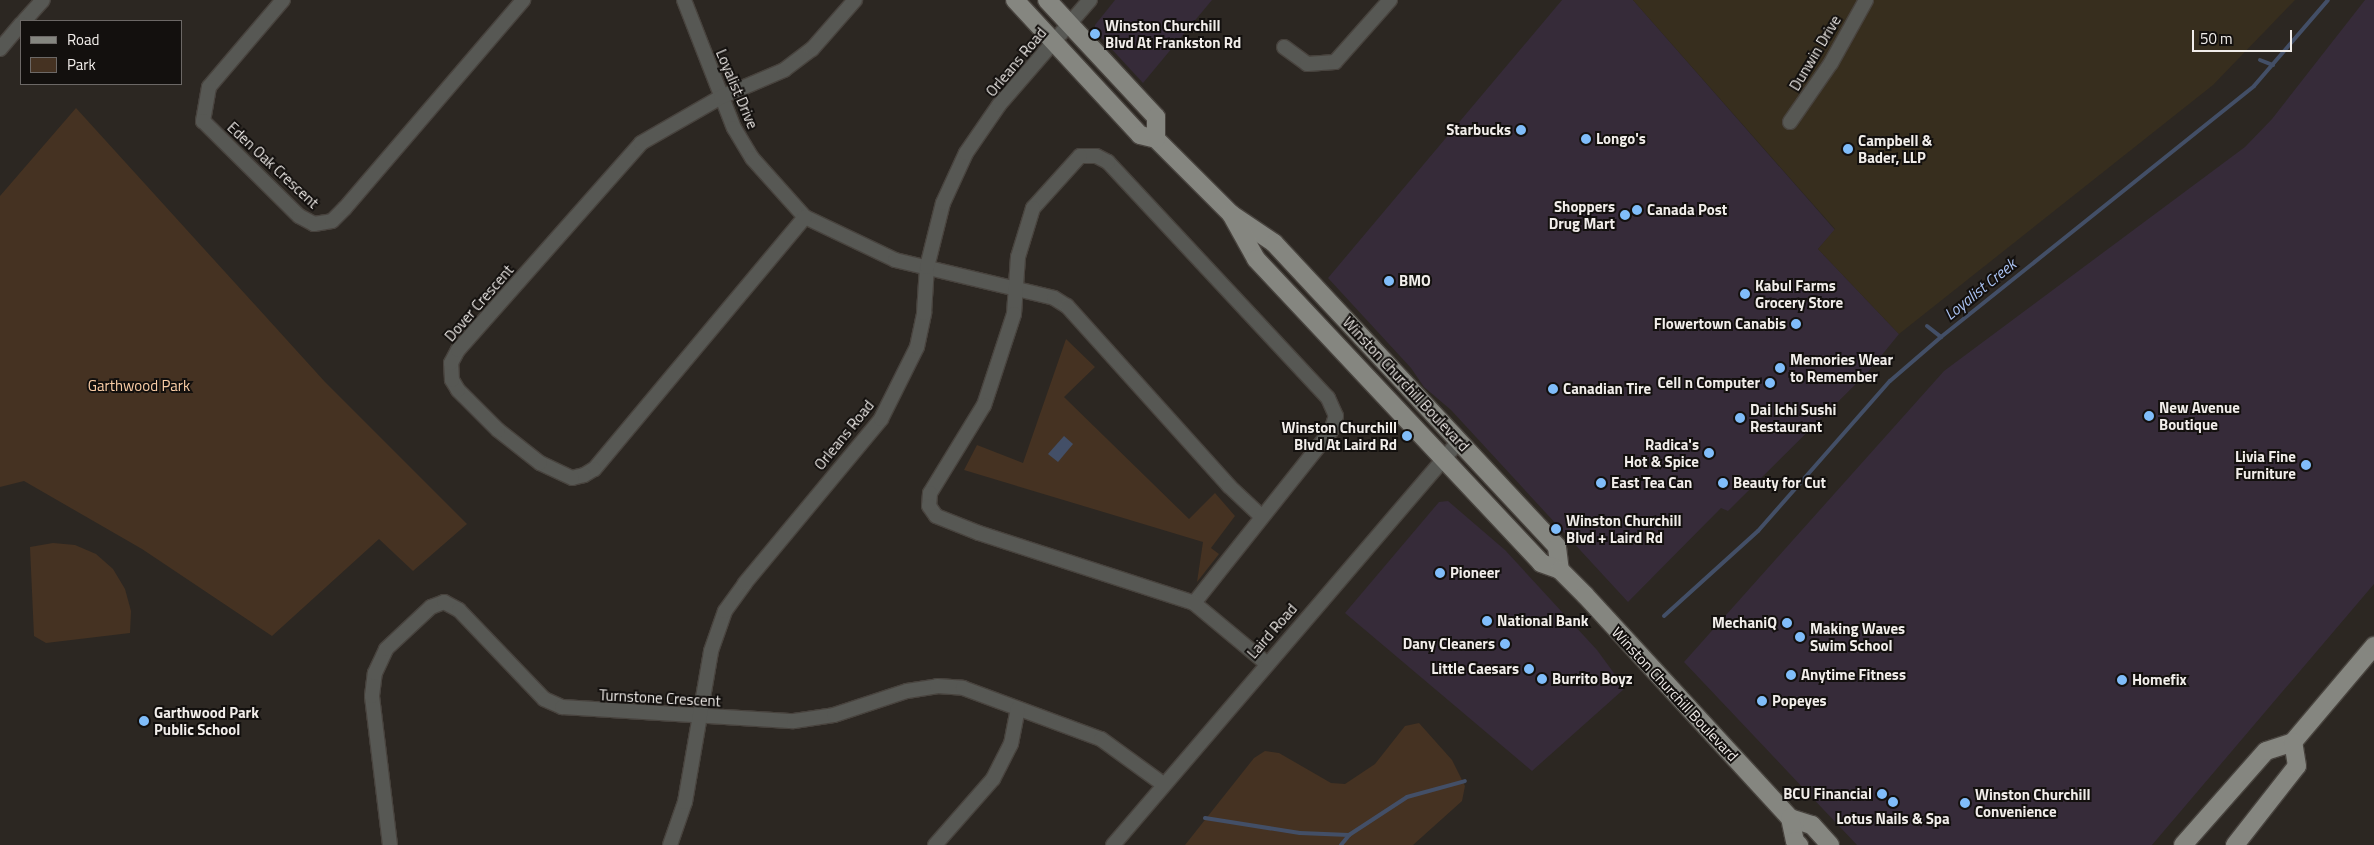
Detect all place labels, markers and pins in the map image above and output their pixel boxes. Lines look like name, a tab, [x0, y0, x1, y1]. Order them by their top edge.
place label: Winston Churchill Blvd At Frankston Rd	[1105, 16, 1241, 51]
marker: Winston Churchill Blvd At Frankston Rd	[1089, 28, 1101, 40]
place label: Starbucks	[1446, 121, 1511, 139]
marker: Starbucks	[1515, 124, 1527, 136]
place label: Longo's	[1596, 130, 1646, 148]
place label: Campbell & Bader, LLP	[1858, 131, 1932, 166]
marker: Longo's	[1580, 133, 1592, 145]
marker: Campbell & Bader, LLP	[1842, 143, 1854, 155]
place label: Shoppers Drug Mart	[1549, 197, 1615, 232]
place label: Canada Post	[1647, 201, 1727, 219]
marker: Canada Post	[1631, 204, 1643, 216]
marker: Shoppers Drug Mart	[1619, 209, 1631, 221]
place label: BMO	[1399, 272, 1431, 290]
marker: BMO	[1383, 275, 1395, 287]
place label: Kabul Farms Grocery Store	[1755, 276, 1843, 311]
marker: Kabul Farms Grocery Store	[1739, 288, 1751, 300]
place label: Flowertown Canabis	[1654, 315, 1786, 333]
marker: Flowertown Canabis	[1790, 318, 1802, 330]
place label: Memories Wear to Remember	[1790, 350, 1893, 385]
marker: Memories Wear to Remember	[1774, 362, 1786, 374]
place label: Cell n Computer	[1658, 374, 1760, 392]
marker: Cell n Computer	[1764, 377, 1776, 389]
place label: Canadian Tire	[1563, 380, 1651, 398]
marker: Canadian Tire	[1547, 383, 1559, 395]
place label: New Avenue Boutique	[2159, 398, 2240, 433]
place label: Dai Ichi Sushi Restaurant	[1750, 400, 1836, 435]
marker: New Avenue Boutique	[2143, 410, 2155, 422]
marker: Dai Ichi Sushi Restaurant	[1734, 412, 1746, 424]
place label: Winston Churchill Blvd At Laird Rd	[1282, 418, 1397, 453]
marker: Winston Churchill Blvd At Laird Rd	[1401, 430, 1413, 442]
place label: Radica's Hot & Spice	[1624, 435, 1699, 470]
marker: Radica's Hot & Spice	[1703, 447, 1715, 459]
place label: Livia Fine Furniture	[2235, 447, 2296, 482]
marker: Livia Fine Furniture	[2300, 459, 2312, 471]
place label: East Tea Can	[1611, 474, 1692, 492]
place label: Beauty for Cut	[1733, 474, 1826, 492]
marker: East Tea Can	[1595, 477, 1607, 489]
marker: Beauty for Cut	[1717, 477, 1729, 489]
place label: Winston Churchill Blvd + Laird Rd	[1566, 511, 1681, 546]
marker: Winston Churchill Blvd + Laird Rd	[1550, 523, 1562, 535]
place label: Pioneer	[1450, 564, 1500, 582]
marker: Pioneer	[1434, 567, 1446, 579]
place label: National Bank	[1497, 612, 1588, 630]
place label: MechaniQ	[1712, 614, 1777, 632]
marker: National Bank	[1481, 615, 1493, 627]
marker: MechaniQ	[1781, 617, 1793, 629]
place label: Making Waves Swim School	[1810, 619, 1905, 654]
marker: Making Waves Swim School	[1794, 631, 1806, 643]
place label: Dany Cleaners	[1403, 635, 1495, 653]
marker: Dany Cleaners	[1499, 638, 1511, 650]
place label: Little Caesars	[1431, 660, 1519, 678]
marker: Little Caesars	[1523, 663, 1535, 675]
place label: Anytime Fitness	[1801, 666, 1906, 684]
marker: Anytime Fitness	[1785, 669, 1797, 681]
place label: Burrito Boyz	[1552, 670, 1632, 688]
place label: Homefix	[2132, 671, 2187, 689]
marker: Burrito Boyz	[1536, 673, 1548, 685]
marker: Homefix	[2116, 674, 2128, 686]
place label: Popeyes	[1772, 692, 1827, 710]
marker: Popeyes	[1756, 695, 1768, 707]
place label: Garthwood Park Public School	[154, 703, 259, 738]
marker: Garthwood Park Public School	[138, 715, 150, 727]
place label: BCU Financial	[1783, 785, 1872, 803]
place label: Winston Churchill Convenience	[1975, 785, 2090, 820]
marker: BCU Financial	[1876, 788, 1888, 800]
marker: Lotus Nails & Spa	[1887, 796, 1899, 808]
marker: Winston Churchill Convenience	[1959, 797, 1971, 809]
place label: Lotus Nails & Spa	[1836, 810, 1950, 828]

